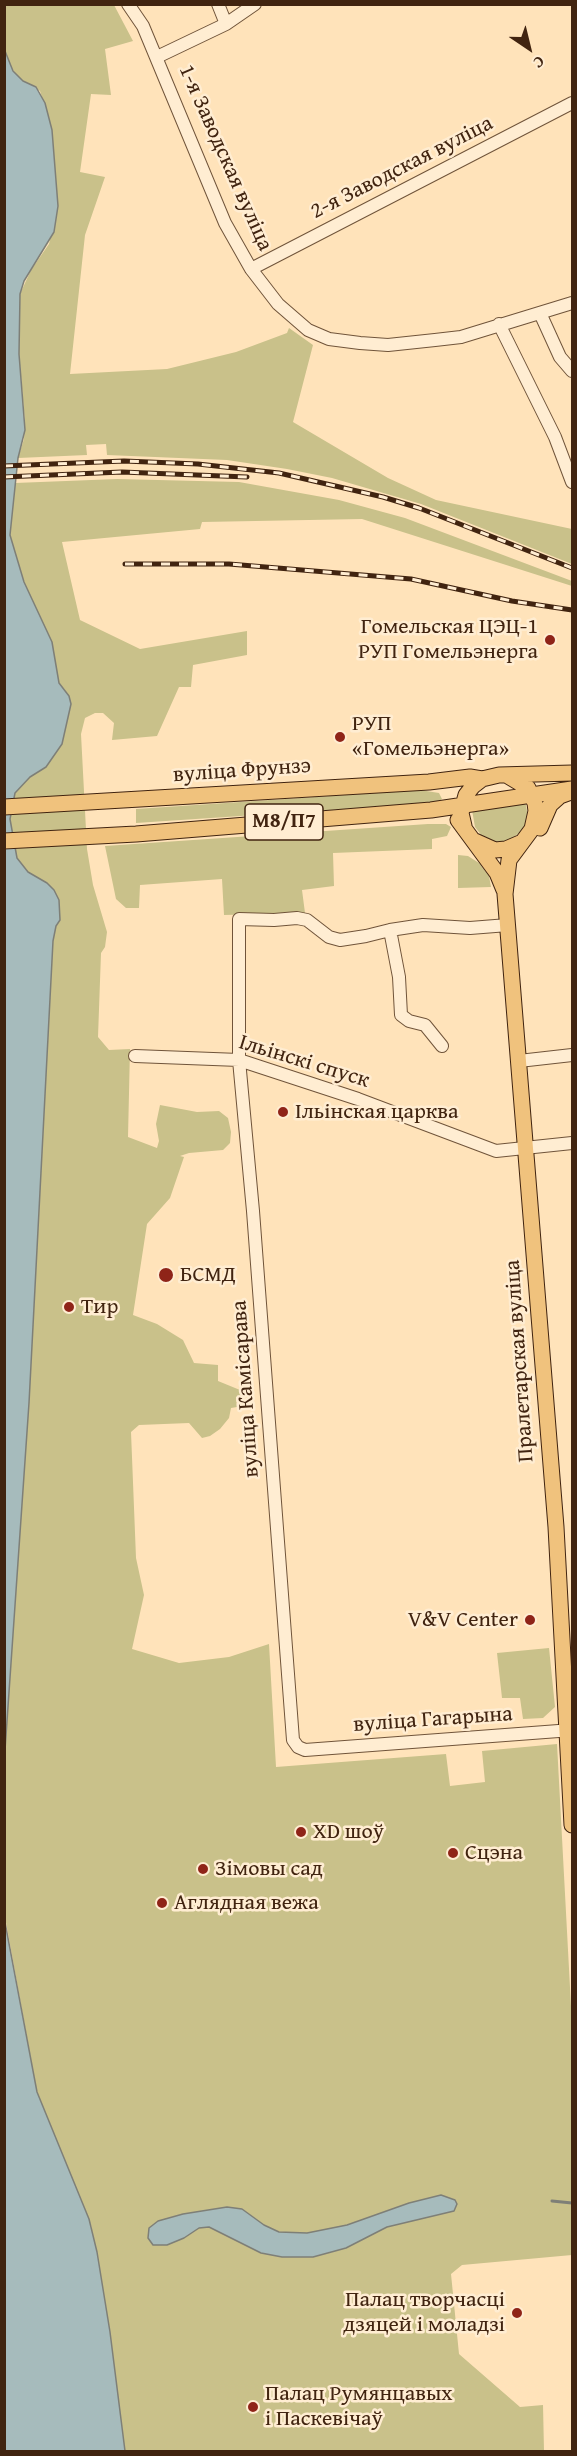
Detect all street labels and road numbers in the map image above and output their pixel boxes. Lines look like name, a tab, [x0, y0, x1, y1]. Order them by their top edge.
street label: 1-я Заводская вуліца	[172, 61, 278, 255]
street label: 2-я Заводская вуліца	[307, 111, 497, 225]
street label: вуліца Фрунзэ	[172, 753, 312, 789]
road number: М8/П7	[245, 804, 323, 840]
street label: Ільінскі спуск	[236, 1030, 372, 1094]
street label: Пралетарская вуліца	[500, 1259, 540, 1463]
street label: вуліца Камісарава	[227, 1299, 265, 1479]
street label: вуліца Гагарына	[353, 1701, 513, 1739]

